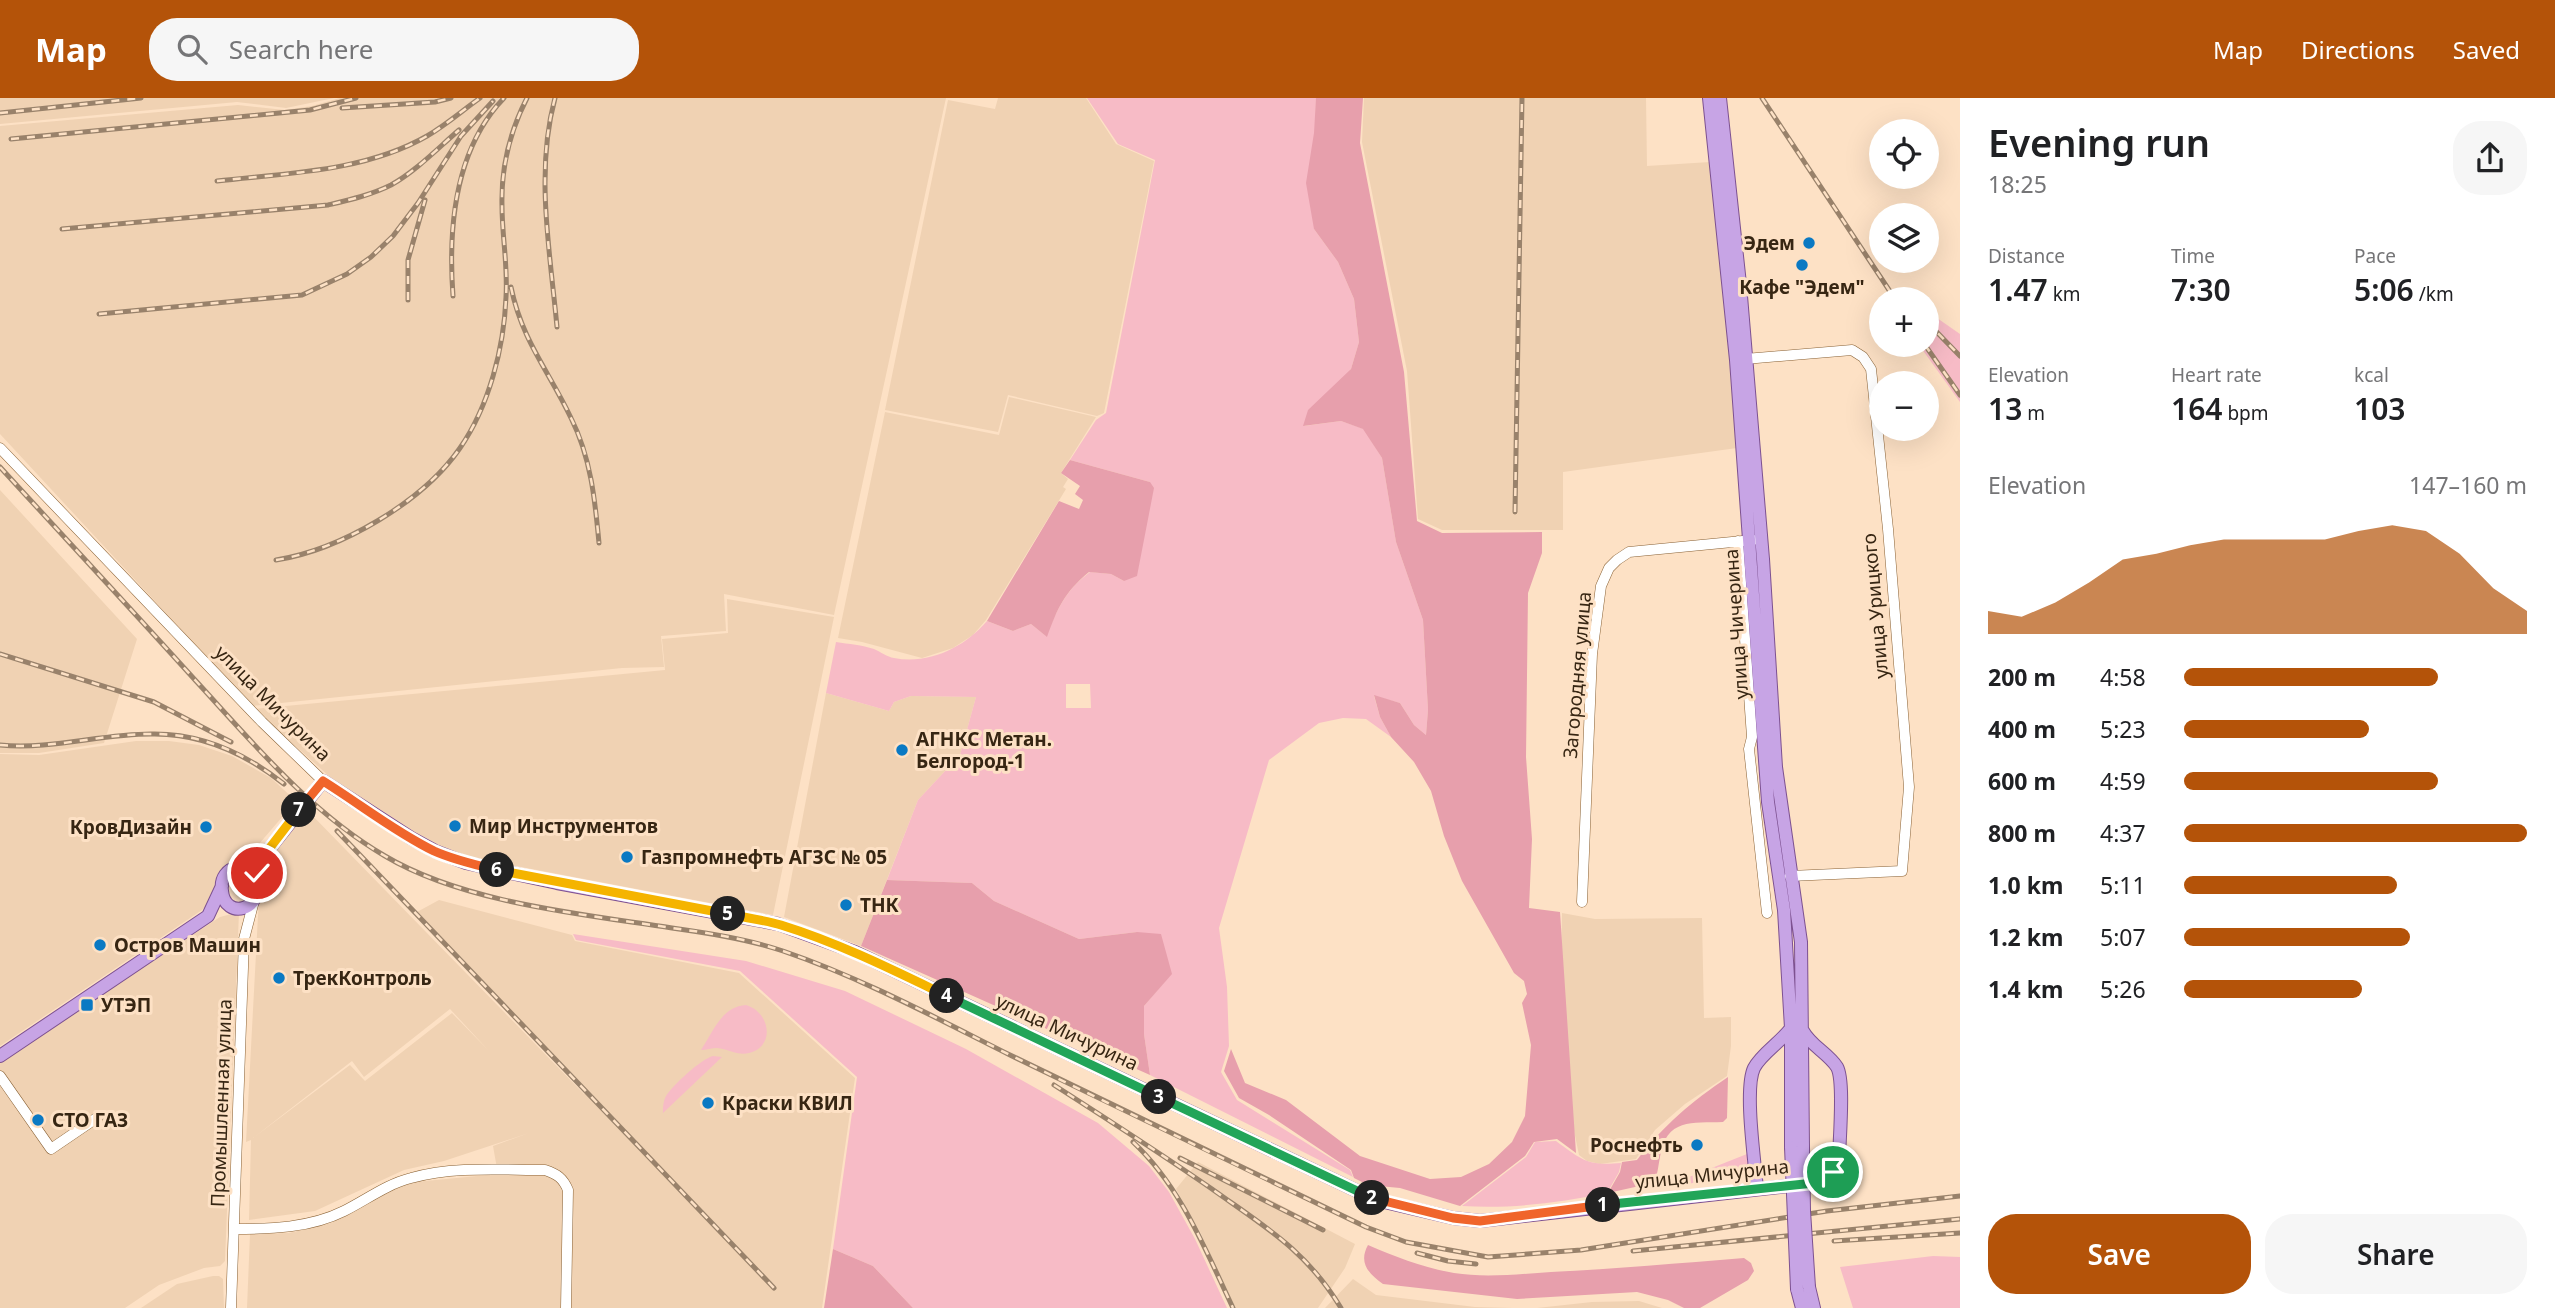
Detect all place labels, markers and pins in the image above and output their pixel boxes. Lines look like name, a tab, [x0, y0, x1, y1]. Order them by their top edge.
place label: Эдем	[1744, 230, 1795, 256]
marker: Эдем	[1801, 235, 1817, 251]
marker: Кафе "Эдем"	[1794, 257, 1810, 273]
place label: Кафе "Эдем"	[1739, 274, 1865, 300]
place label: АГНКС Метан. Белгород-1	[916, 726, 1052, 774]
marker: АГНКС Метан. Белгород-1	[894, 742, 910, 758]
pin: 7	[282, 792, 316, 828]
place label: Мир Инструментов	[469, 813, 658, 839]
place label: КровДизайн	[70, 814, 192, 840]
marker: Мир Инструментов	[447, 818, 463, 834]
marker: КровДизайн	[198, 819, 214, 835]
pin	[227, 843, 287, 903]
place label: Газпромнефть АГЗС № 05	[641, 844, 887, 870]
marker: Газпромнефть АГЗС № 05	[619, 849, 635, 865]
pin: 6	[480, 852, 514, 888]
place label: ТНК	[860, 892, 900, 918]
pin: 5	[710, 896, 746, 932]
marker: ТНК	[838, 897, 854, 913]
place label: Остров Машин	[114, 932, 261, 958]
marker: Остров Машин	[92, 937, 108, 953]
place label: ТрекКонтроль	[293, 965, 432, 991]
marker: ТрекКонтроль	[271, 970, 287, 986]
pin: 4	[930, 978, 964, 1014]
place label: УТЭП	[101, 992, 151, 1018]
marker: УТЭП	[79, 997, 95, 1013]
pin: 3	[1142, 1080, 1176, 1114]
place label: Краски КВИЛ	[722, 1090, 853, 1116]
marker: Краски КВИЛ	[700, 1095, 716, 1111]
place label: СТО ГАЗ	[52, 1107, 128, 1133]
marker: СТО ГАЗ	[30, 1112, 46, 1128]
place label: Роснефть	[1590, 1132, 1683, 1158]
marker: Роснефть	[1689, 1137, 1705, 1153]
pin	[1803, 1142, 1863, 1202]
pin: 2	[1354, 1180, 1390, 1216]
pin: 1	[1586, 1188, 1620, 1222]

